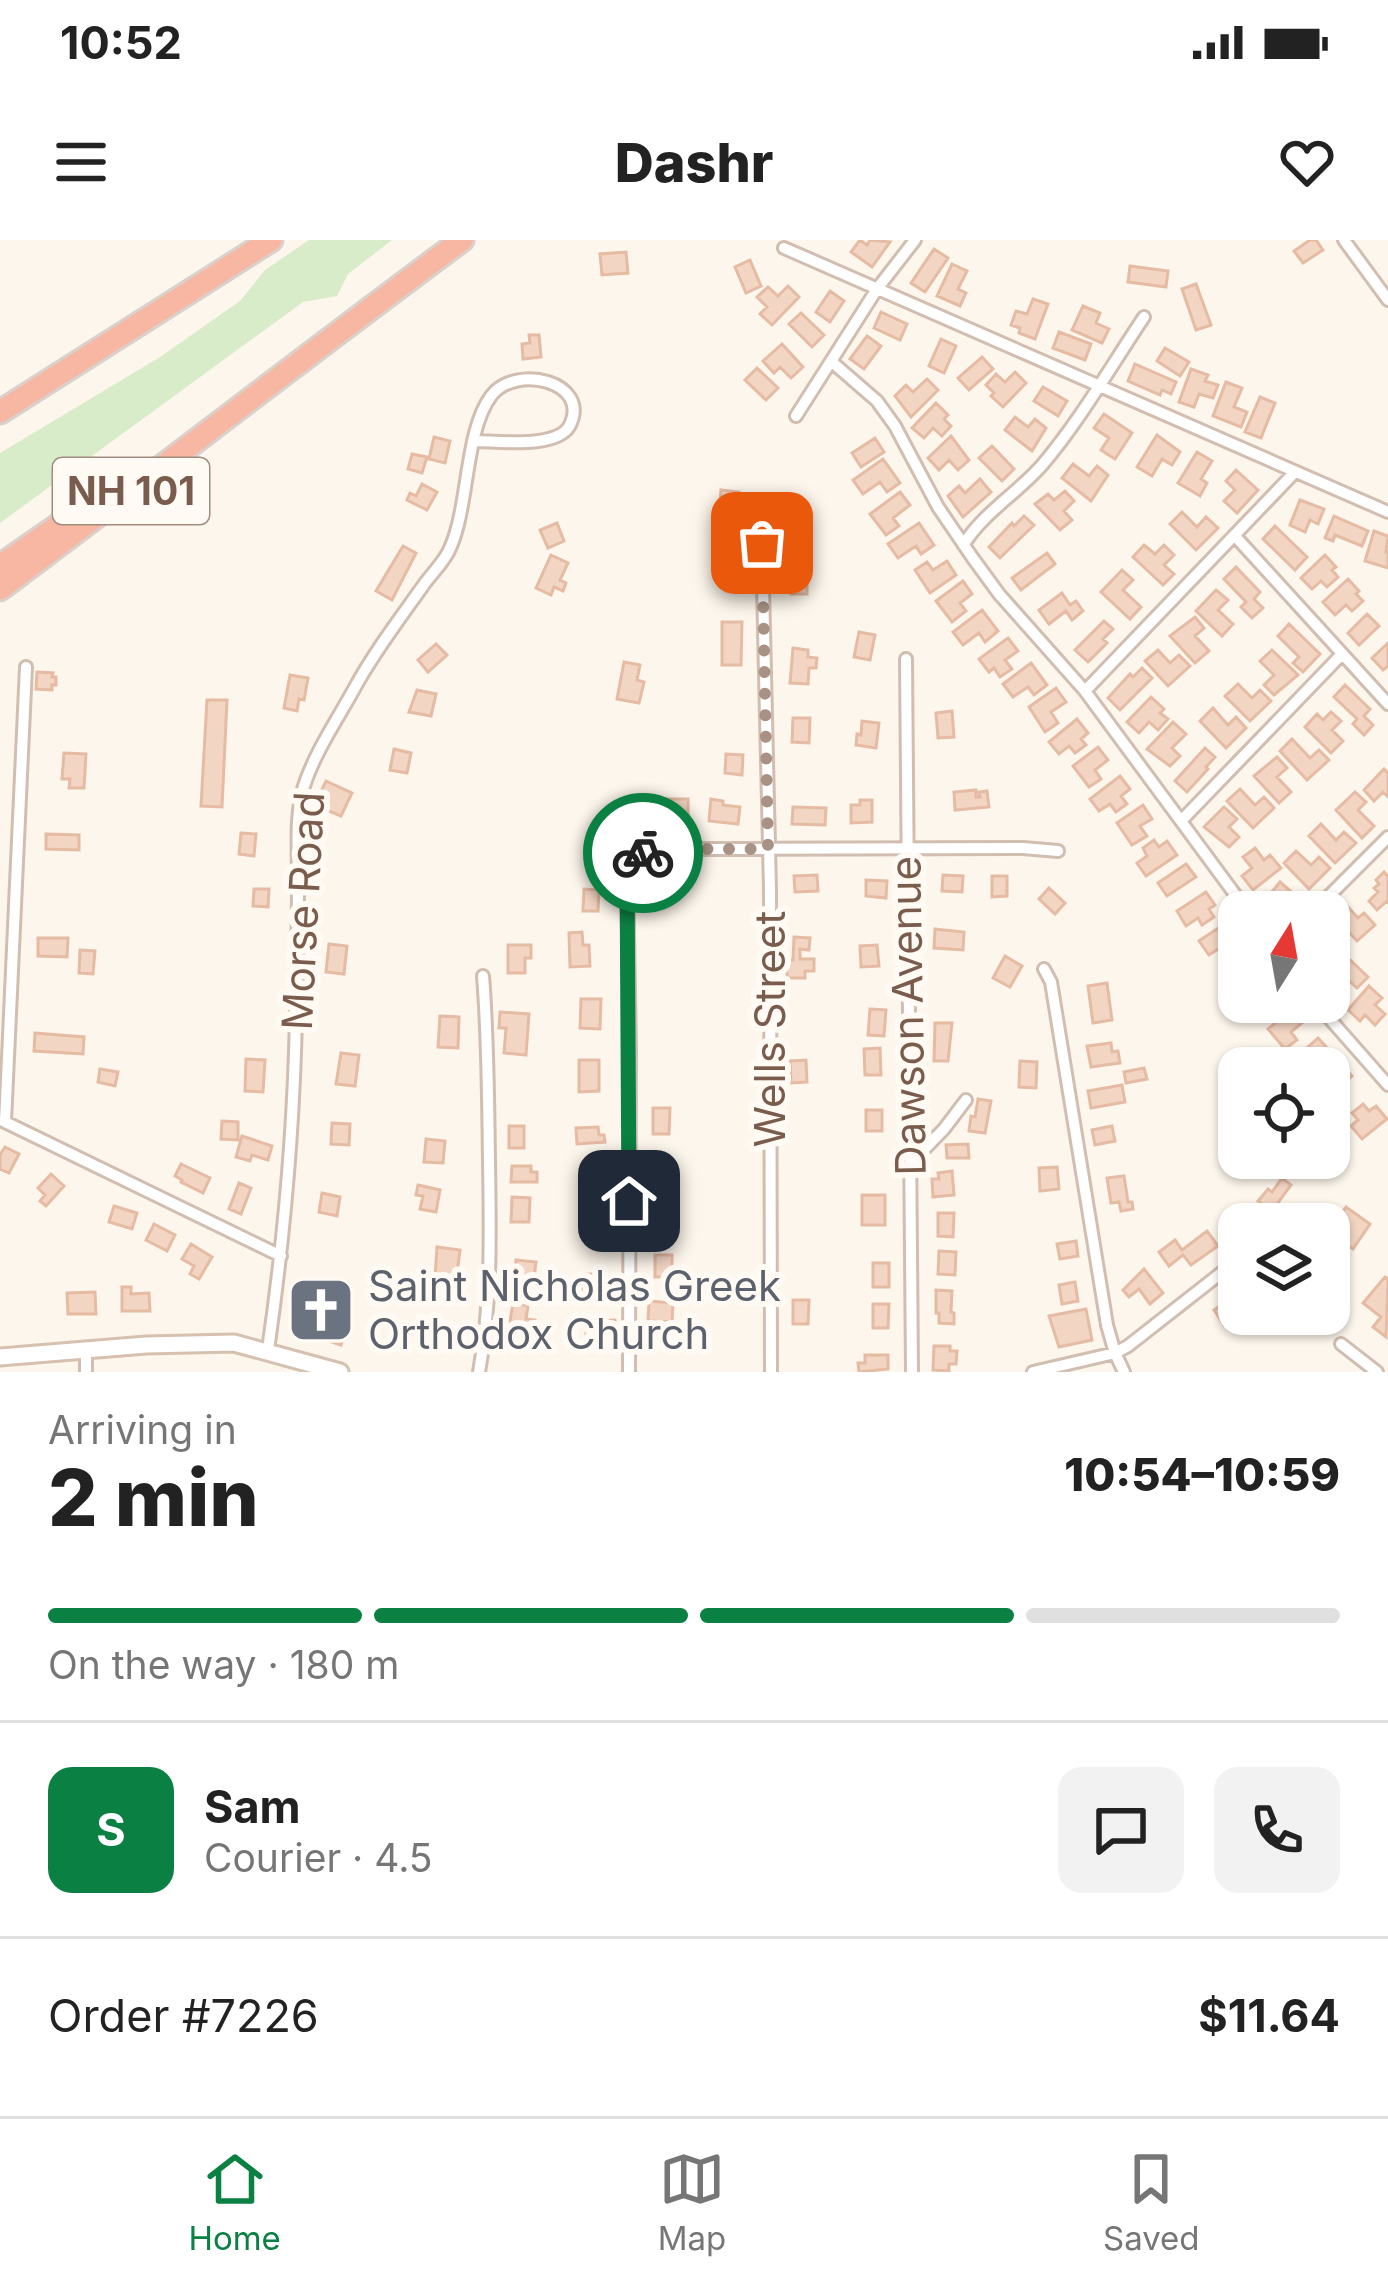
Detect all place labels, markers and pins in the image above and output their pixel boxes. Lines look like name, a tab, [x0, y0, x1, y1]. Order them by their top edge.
pin	[711, 492, 813, 594]
pin	[578, 1150, 680, 1252]
place label: Saint Nicholas Greek Orthodox Church	[368, 1260, 781, 1359]
church icon: Saint Nicholas Greek Orthodox Church	[286, 1275, 356, 1345]

